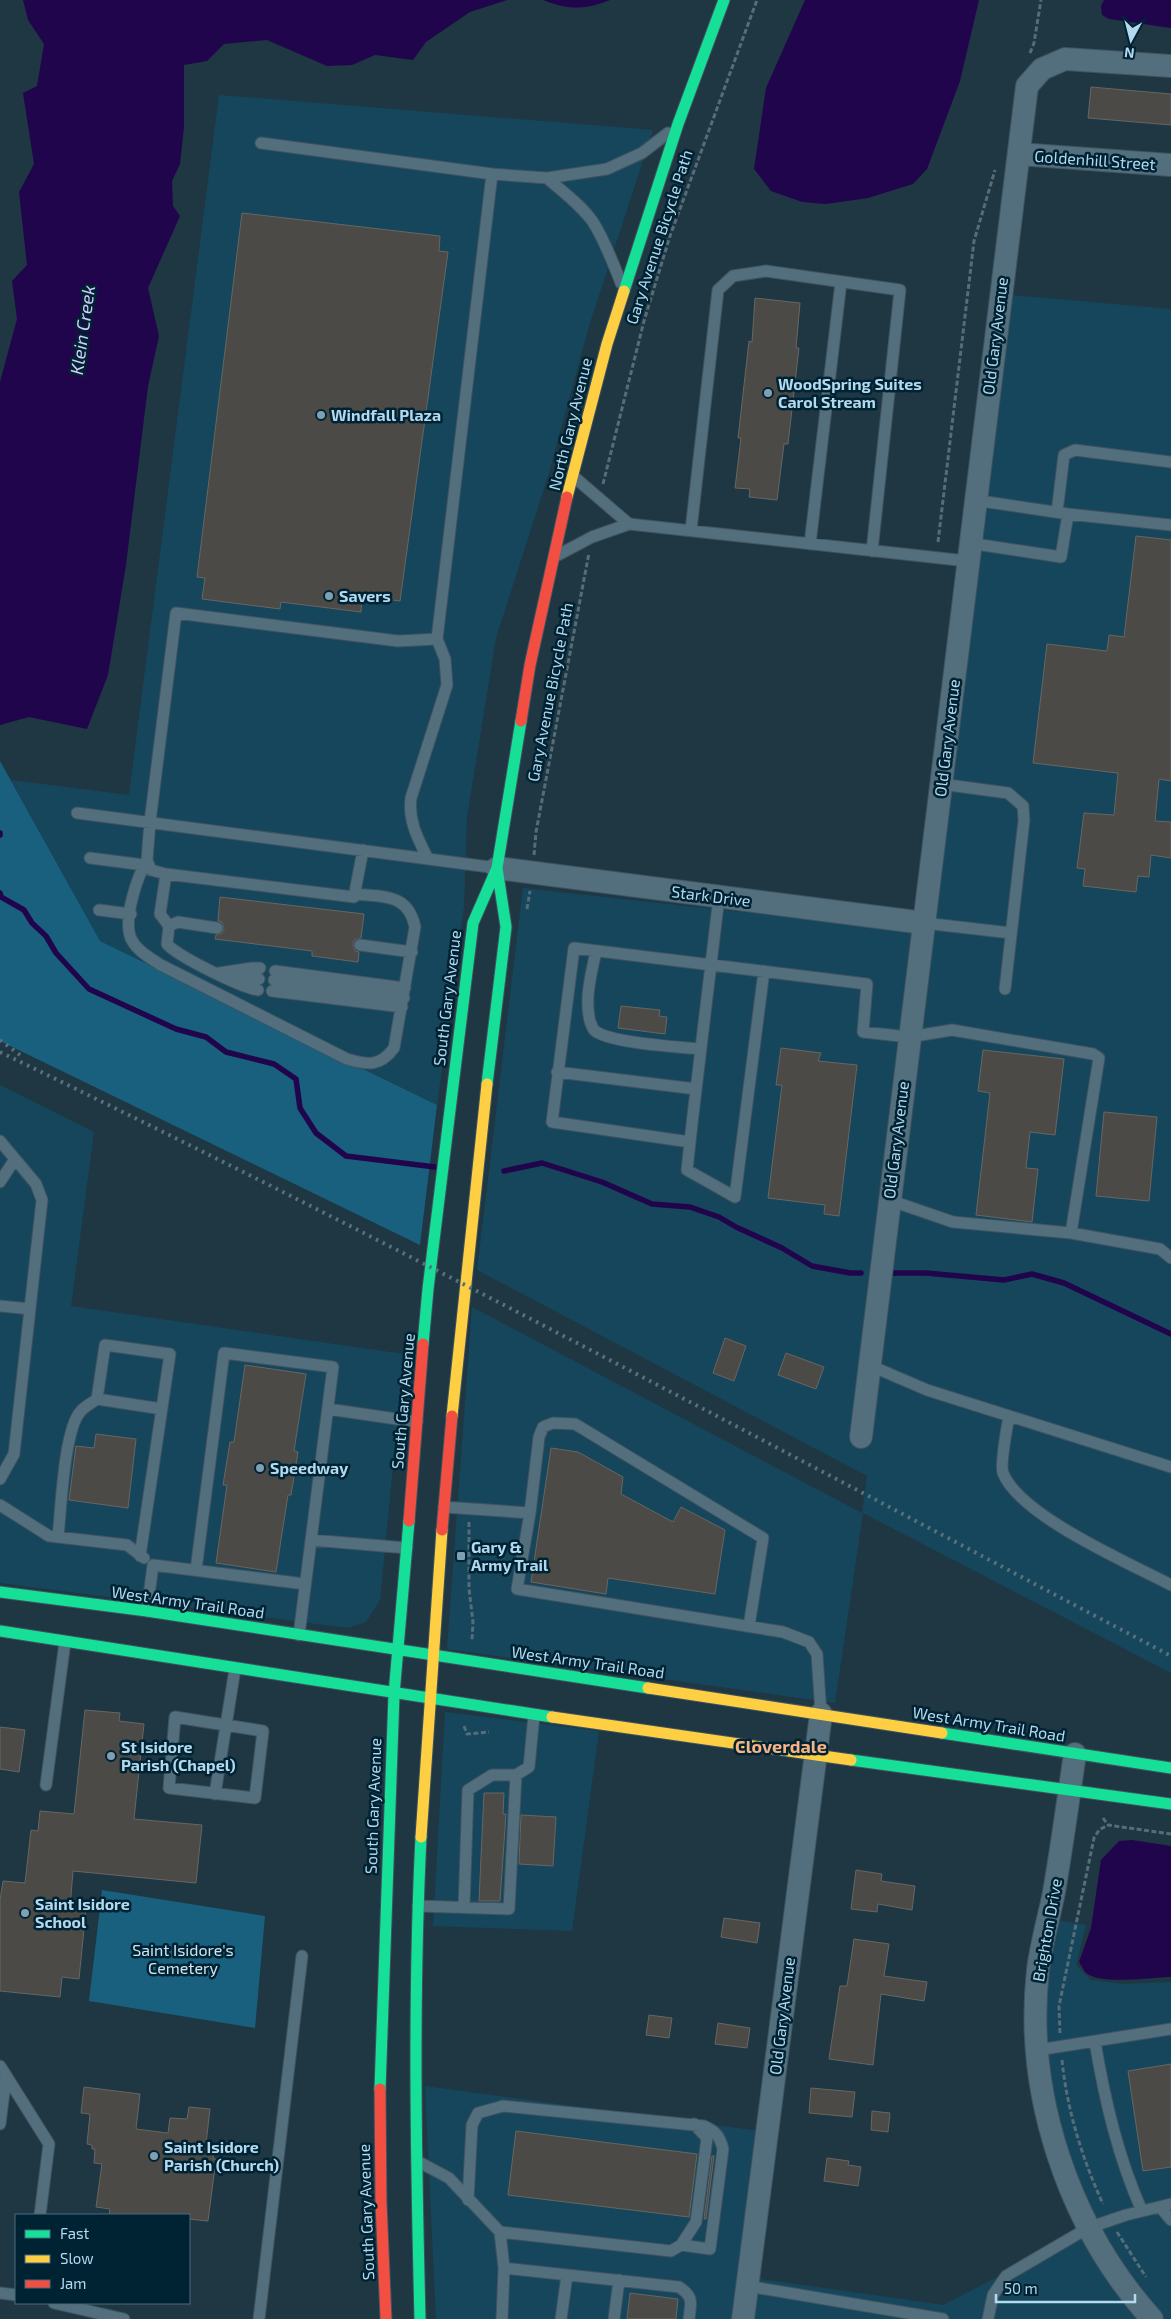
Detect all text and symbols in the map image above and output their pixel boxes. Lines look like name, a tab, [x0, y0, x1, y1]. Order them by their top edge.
north arrow	[1106, 15, 1156, 65]
text: N	[1123, 44, 1135, 62]
street label: Goldenhill Street	[1034, 146, 1156, 173]
street label: Gary Avenue Bicycle Path	[621, 147, 696, 326]
street label: Old Gary Avenue	[978, 276, 1011, 396]
water label: Klein Creek	[65, 284, 99, 376]
street label: North Gary Avenue	[544, 356, 595, 492]
place label: WoodSpring Suites Carol Stream	[778, 374, 922, 411]
marker: WoodSpring Suites Carol Stream	[762, 387, 774, 399]
place label: Windfall Plaza	[331, 405, 441, 424]
marker: Windfall Plaza	[315, 409, 327, 421]
place label: Savers	[339, 586, 391, 605]
marker: Savers	[323, 590, 335, 602]
street label: Gary Avenue Bicycle Path	[523, 601, 576, 783]
street label: Old Gary Avenue	[930, 678, 963, 798]
street label: Stark Drive	[670, 881, 752, 910]
street label: South Gary Avenue	[429, 929, 464, 1067]
street label: Old Gary Avenue	[879, 1080, 912, 1200]
street label: South Gary Avenue	[387, 1332, 418, 1470]
place label: Speedway	[270, 1458, 348, 1478]
marker: Speedway	[254, 1462, 266, 1474]
place label: Gary & Army Trail	[471, 1537, 549, 1575]
marker: Gary & Army Trail	[455, 1550, 467, 1562]
street label: West Army Trail Road	[110, 1581, 266, 1622]
street label: West Army Trail Road	[510, 1641, 666, 1682]
street label: West Army Trail Road	[911, 1702, 1067, 1745]
district label: Cloverdale	[735, 1735, 827, 1757]
place label: St Isidore Parish (Chapel)	[121, 1737, 236, 1774]
street label: South Gary Avenue	[361, 1738, 384, 1874]
marker: St Isidore Parish (Chapel)	[105, 1750, 117, 1762]
street label: Brighton Drive	[1028, 1877, 1065, 1983]
place label: Saint Isidore School	[35, 1894, 130, 1931]
marker: Saint Isidore School	[19, 1907, 31, 1919]
park label: Saint Isidore's Cemetery	[132, 1940, 234, 1977]
street label: Old Gary Avenue	[765, 1956, 798, 2076]
place label: Saint Isidore Parish (Church)	[164, 2137, 279, 2174]
street label: South Gary Avenue	[354, 2144, 377, 2280]
marker: Saint Isidore Parish (Church)	[148, 2150, 160, 2162]
legend	[15, 2214, 190, 2304]
text: Fast	[60, 2224, 90, 2242]
text: Slow	[60, 2249, 94, 2267]
scale bar	[996, 2272, 1135, 2304]
text: Jam	[60, 2274, 86, 2292]
text: 50 m	[1004, 2279, 1038, 2297]

